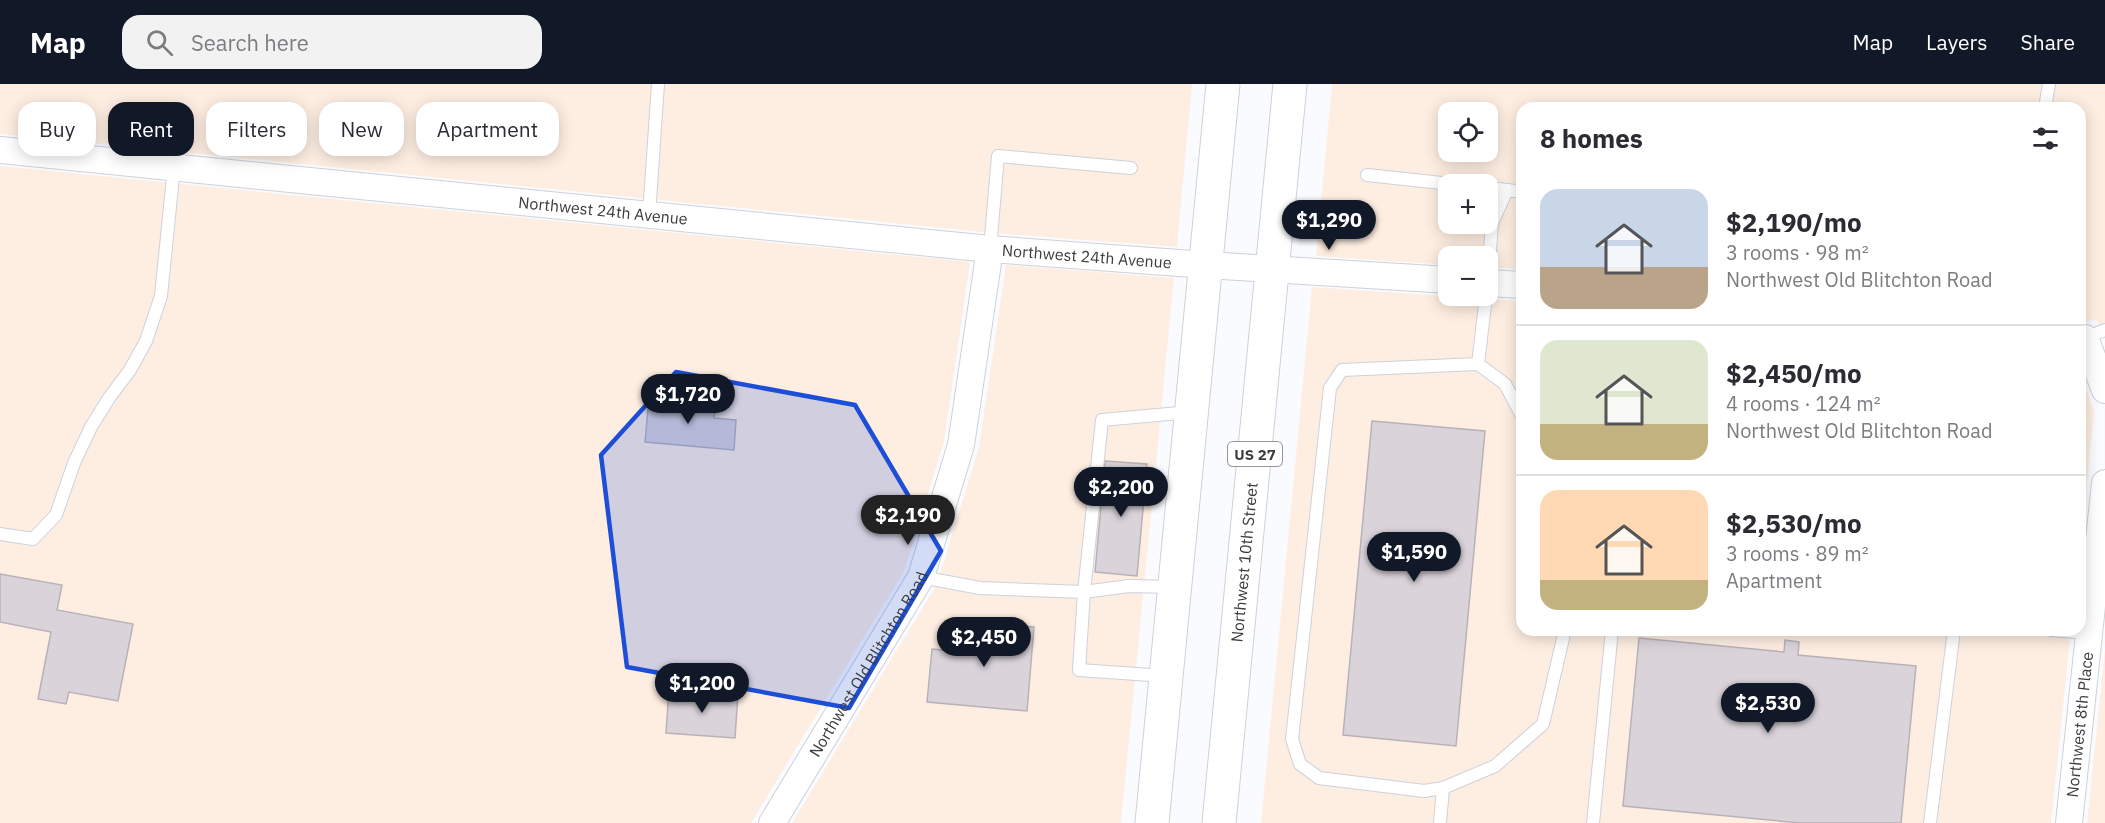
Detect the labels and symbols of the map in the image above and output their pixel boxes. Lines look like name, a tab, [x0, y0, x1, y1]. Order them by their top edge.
street label: Northwest 24th Avenue	[517, 192, 689, 229]
pin: $1,290	[1280, 200, 1378, 251]
street label: Northwest 24th Avenue	[1001, 240, 1173, 272]
pin: $1,720	[639, 374, 737, 425]
road number: US 27	[1228, 442, 1282, 466]
pin: $2,200	[1072, 467, 1170, 518]
street label: Northwest 10th Street	[1226, 481, 1262, 643]
pin: $2,190	[859, 495, 957, 546]
pin: $1,590	[1365, 532, 1463, 583]
street label: Northwest Old Blitchton Road	[805, 569, 932, 760]
pin: $2,450	[935, 617, 1033, 668]
street label: Northwest 8th Place	[2062, 650, 2097, 798]
pin: $1,200	[653, 663, 751, 714]
pin: $2,530	[1719, 683, 1817, 734]

